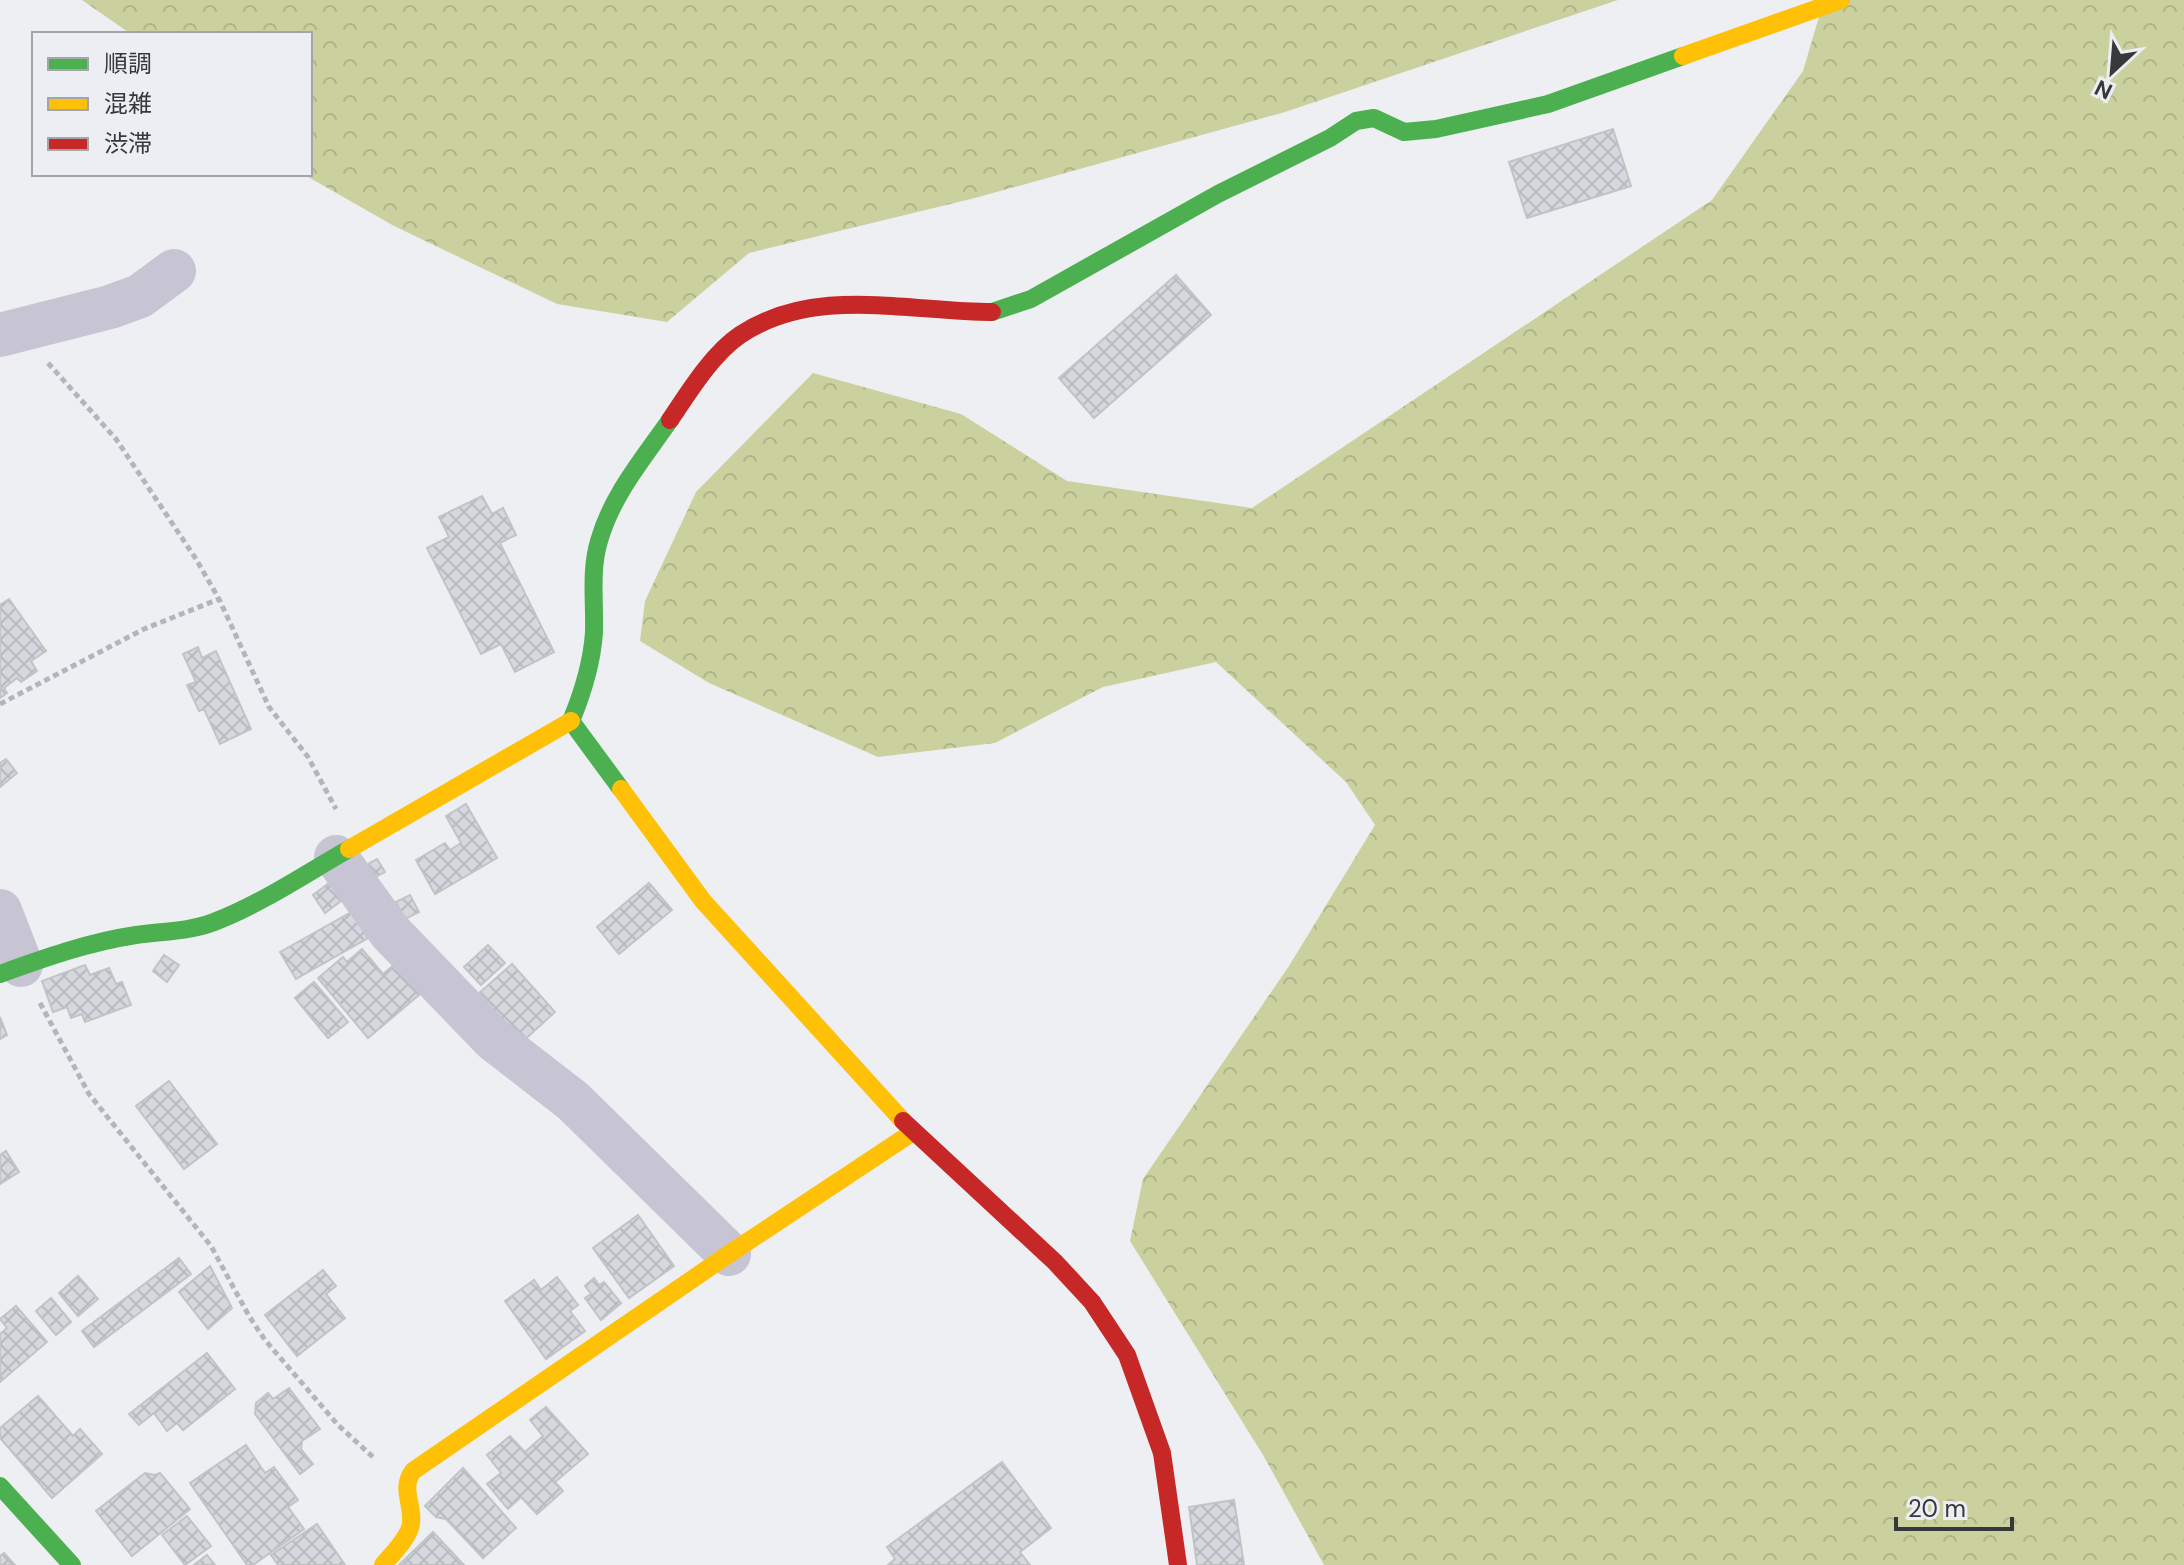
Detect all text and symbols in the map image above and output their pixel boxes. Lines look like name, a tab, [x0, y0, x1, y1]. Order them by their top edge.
legend	[32, 32, 312, 176]
north arrow	[2072, 32, 2152, 112]
text: 順調	[104, 48, 152, 79]
text: N	[2090, 73, 2117, 106]
text: 混雑	[104, 88, 152, 119]
text: 渋滞	[104, 128, 152, 159]
scale bar	[1896, 1481, 2012, 1531]
text: 20 m	[1908, 1493, 1966, 1524]

